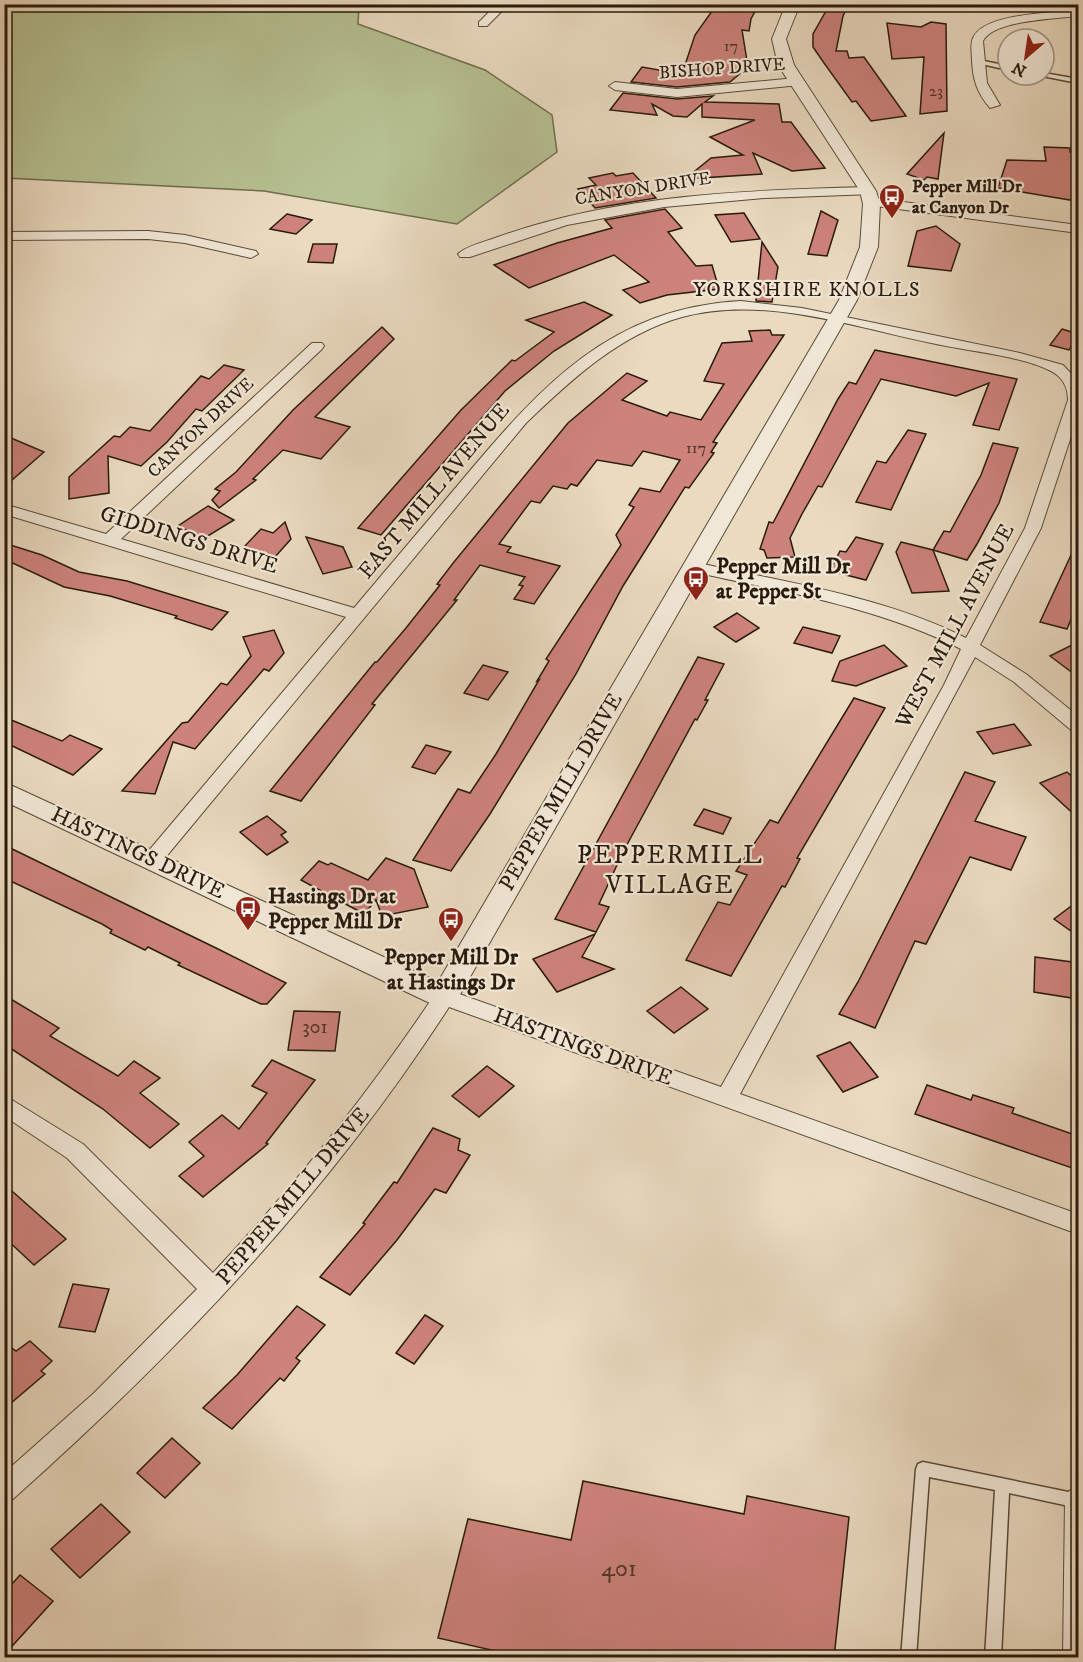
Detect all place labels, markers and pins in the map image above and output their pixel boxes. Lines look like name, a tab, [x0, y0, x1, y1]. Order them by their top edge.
place label: Pepper Mill Dr at Canyon Dr	[912, 176, 1022, 219]
bus stop icon: Pepper Mill Dr at Canyon Dr	[877, 182, 907, 220]
place label: Pepper Mill Dr at Pepper St	[716, 553, 851, 605]
bus stop icon: Pepper Mill Dr at Pepper St	[681, 564, 711, 602]
place label: Hastings Dr at Pepper Mill Dr	[268, 883, 403, 935]
bus stop icon: Hastings Dr at Pepper Mill Dr	[233, 894, 263, 932]
bus stop icon: Pepper Mill Dr at Hastings Dr	[436, 905, 466, 943]
place label: Pepper Mill Dr at Hastings Dr	[384, 944, 519, 996]

